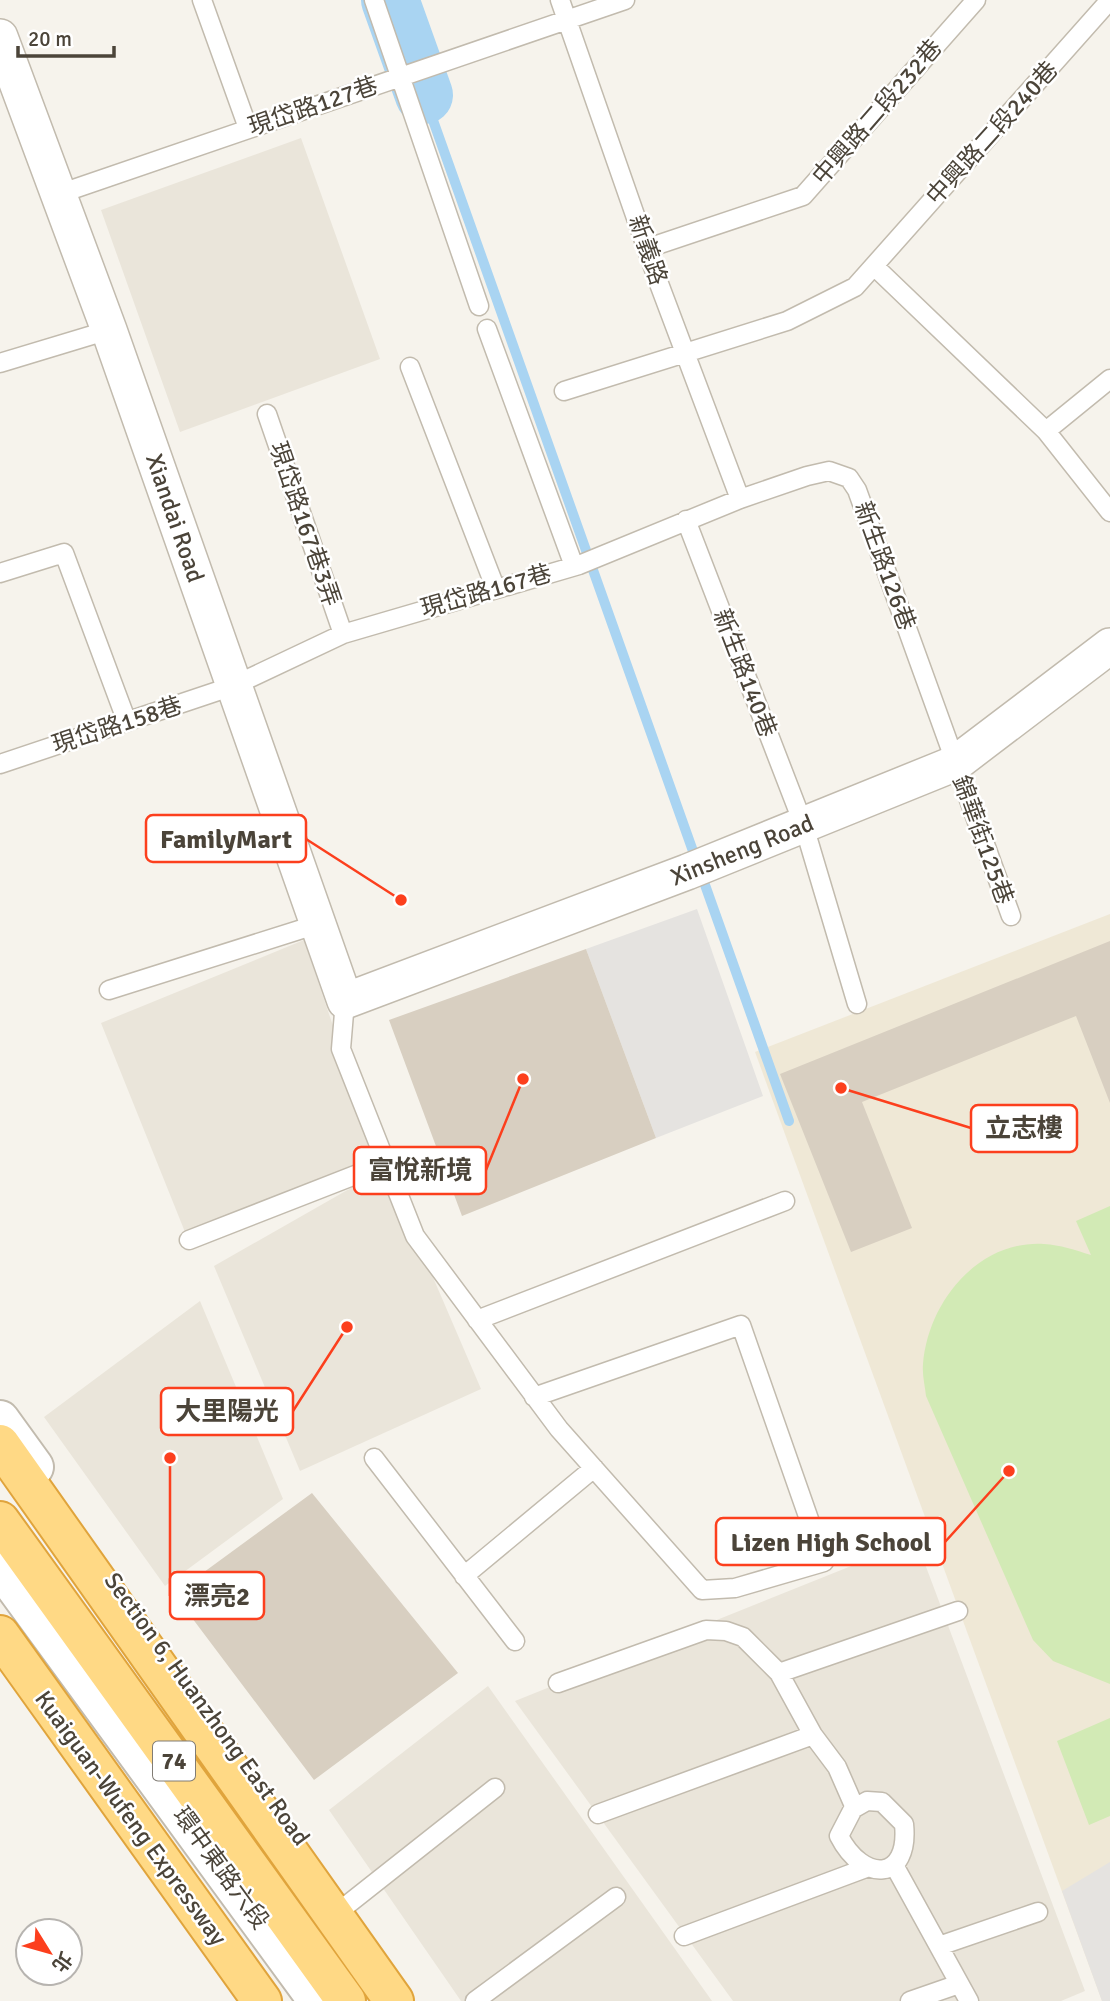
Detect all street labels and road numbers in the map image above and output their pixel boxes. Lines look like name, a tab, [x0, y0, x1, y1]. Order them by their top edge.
street label: 中興路二段232巷	[806, 33, 948, 191]
street label: 中興路二段240巷	[920, 55, 1064, 211]
street label: 現岱路127巷	[244, 70, 382, 142]
street label: 新義路	[622, 211, 674, 289]
street label: 現岱路167巷3弄	[263, 438, 347, 610]
street label: Xiandai Road	[139, 450, 211, 586]
street label: 新生路126巷	[848, 497, 922, 635]
street label: 現岱路167巷	[417, 558, 555, 624]
street label: 新生路140巷	[707, 605, 783, 741]
street label: 現岱路158巷	[48, 690, 186, 760]
street label: 錦華街125巷	[946, 771, 1020, 909]
street label: Xinsheng Road	[666, 808, 818, 892]
street label: Section 6, Huanzhong East Road	[98, 1567, 316, 1851]
street label: Kuaiguan-Wufeng Expressway	[28, 1685, 234, 1951]
road number: 74	[153, 1742, 195, 1780]
street label: 環中東路六段	[167, 1801, 275, 1935]

